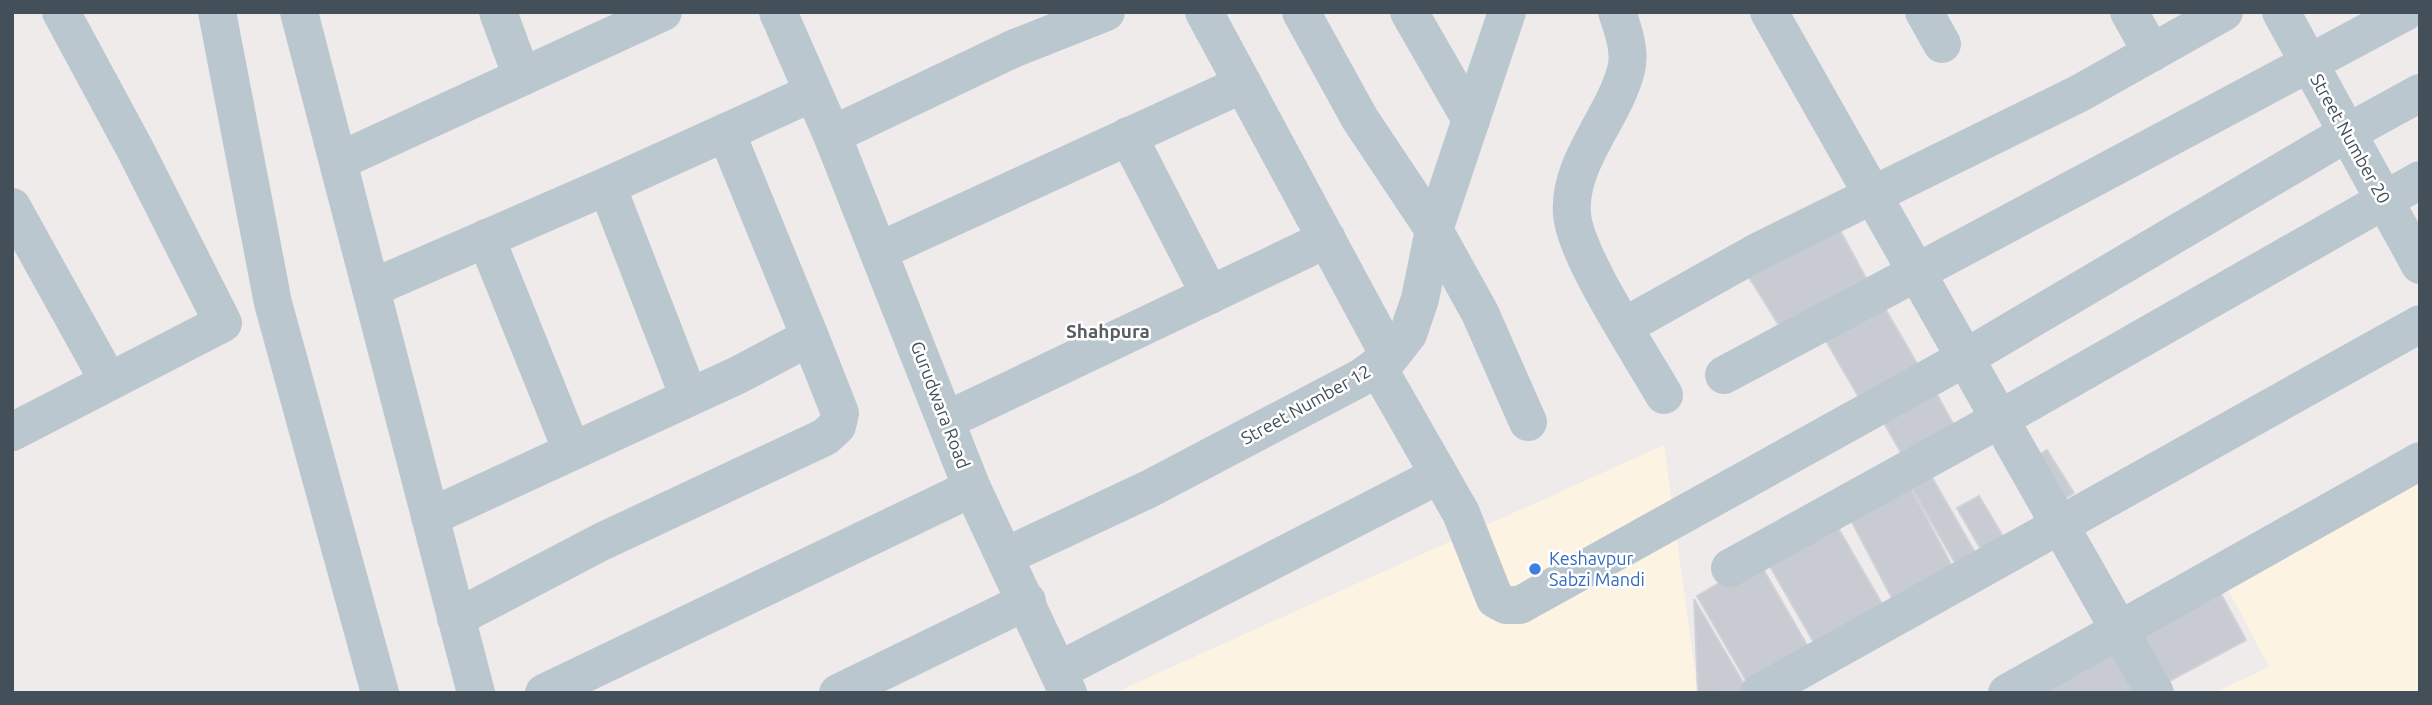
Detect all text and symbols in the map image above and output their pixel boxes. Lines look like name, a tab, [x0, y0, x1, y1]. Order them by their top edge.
street label: Street Number 20	[2307, 70, 2395, 207]
district label: Shahpura	[1066, 320, 1150, 342]
street label: Gurudwara Road	[907, 338, 974, 471]
street label: Street Number 12	[1237, 360, 1374, 448]
place label: Keshavpur Sabzi Mandi	[1549, 548, 1645, 589]
marker: Keshavpur Sabzi Mandi	[1527, 561, 1543, 577]

